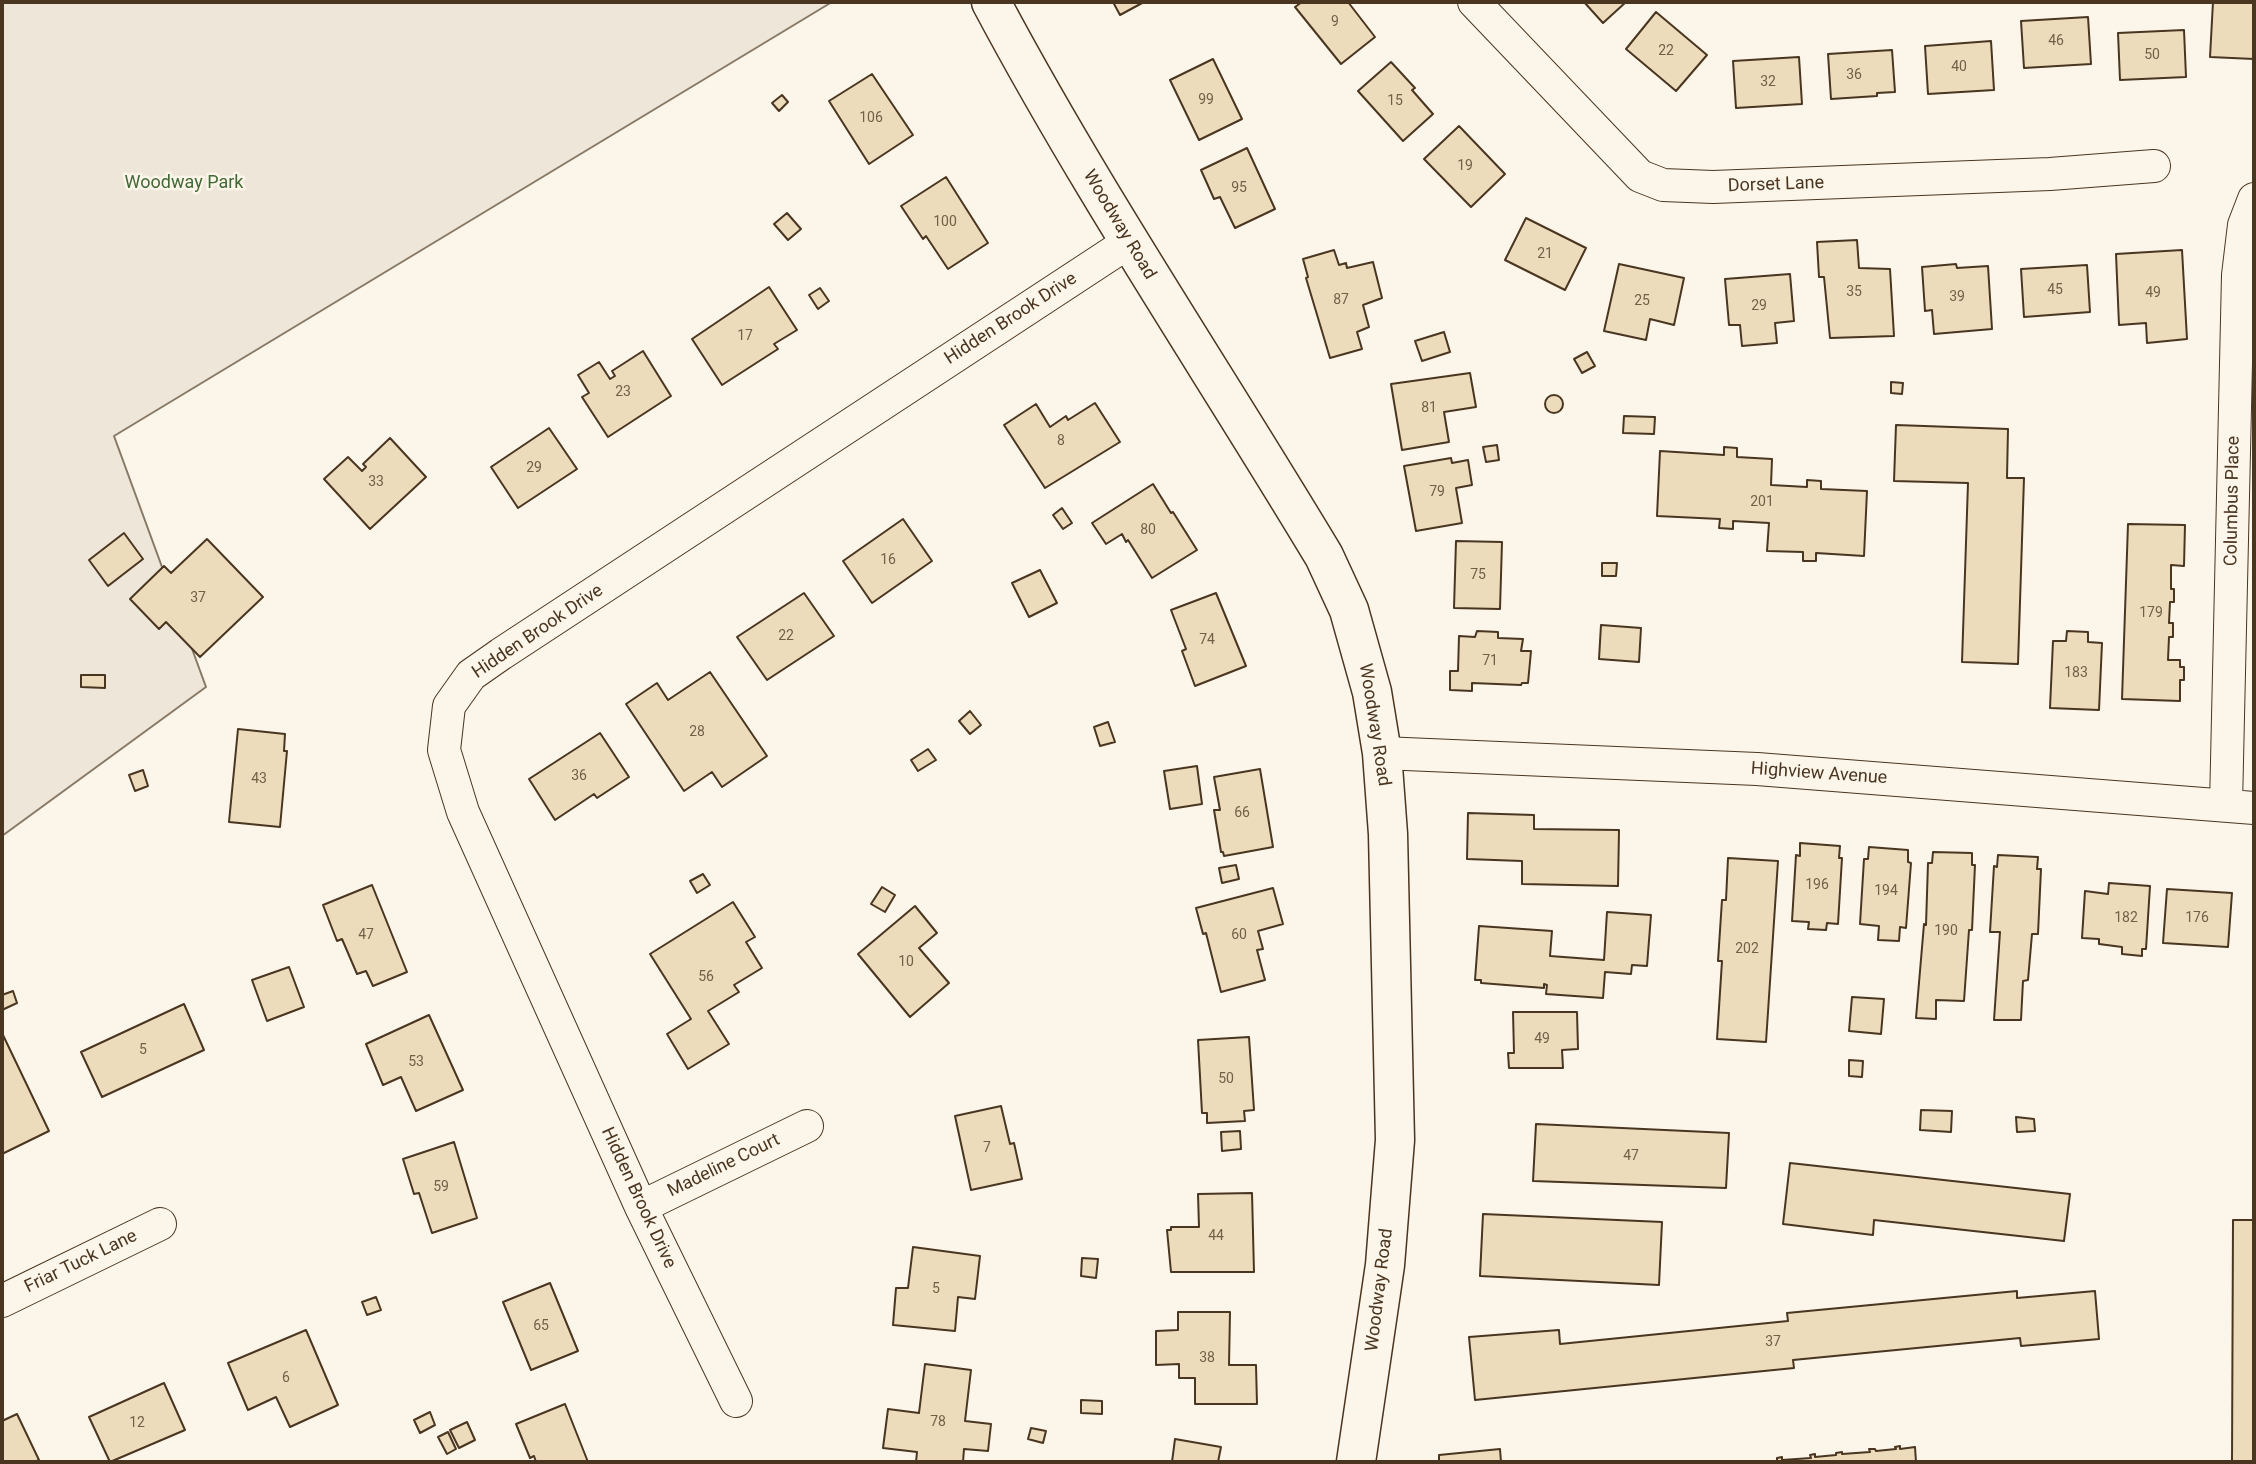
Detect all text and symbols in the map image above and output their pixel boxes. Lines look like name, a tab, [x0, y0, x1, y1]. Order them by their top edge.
house number: 9	[1331, 14, 1339, 30]
house number: 46	[2048, 33, 2064, 49]
house number: 22	[1658, 43, 1674, 59]
house number: 50	[2144, 47, 2160, 63]
house number: 40	[1951, 59, 1967, 75]
house number: 36	[1846, 67, 1862, 83]
house number: 32	[1760, 74, 1776, 90]
house number: 99	[1198, 92, 1214, 108]
house number: 15	[1387, 93, 1403, 109]
house number: 106	[859, 110, 883, 126]
house number: 19	[1457, 158, 1473, 174]
street label: Woodway Road	[1078, 166, 1160, 284]
park label: Woodway Park	[125, 172, 243, 194]
street label: Dorset Lane	[1727, 173, 1825, 197]
house number: 95	[1231, 180, 1247, 196]
house number: 100	[933, 214, 957, 230]
house number: 21	[1537, 246, 1553, 262]
street label: Hidden Brook Drive	[941, 268, 1081, 370]
house number: 45	[2047, 282, 2063, 298]
house number: 35	[1846, 284, 1862, 300]
house number: 49	[2145, 285, 2161, 301]
house number: 39	[1949, 289, 1965, 305]
house number: 87	[1333, 292, 1349, 308]
house number: 25	[1634, 293, 1650, 309]
house number: 29	[1751, 298, 1767, 314]
house number: 17	[737, 328, 753, 344]
house number: 23	[615, 384, 631, 400]
house number: 81	[1421, 400, 1437, 416]
house number: 8	[1057, 433, 1065, 449]
street label: Columbus Place	[2221, 436, 2245, 566]
house number: 29	[526, 460, 542, 476]
house number: 33	[368, 474, 384, 490]
house number: 79	[1429, 484, 1445, 500]
house number: 201	[1750, 494, 1774, 510]
house number: 80	[1140, 522, 1156, 538]
house number: 16	[880, 552, 896, 568]
house number: 75	[1470, 567, 1486, 583]
street label: Hidden Brook Drive	[468, 580, 608, 684]
house number: 37	[190, 590, 206, 606]
house number: 179	[2139, 605, 2163, 621]
house number: 22	[778, 628, 794, 644]
house number: 74	[1199, 632, 1215, 648]
house number: 71	[1482, 653, 1498, 669]
street label: Woodway Road	[1354, 662, 1394, 788]
house number: 183	[2064, 665, 2088, 681]
house number: 28	[689, 724, 705, 740]
street label: Highview Avenue	[1750, 758, 1888, 790]
house number: 36	[571, 768, 587, 784]
house number: 43	[251, 771, 267, 787]
house number: 66	[1234, 805, 1250, 821]
house number: 196	[1805, 877, 1829, 893]
house number: 194	[1874, 883, 1898, 899]
house number: 182	[2114, 910, 2138, 926]
house number: 176	[2185, 910, 2209, 926]
house number: 190	[1934, 923, 1958, 939]
house number: 47	[358, 927, 374, 943]
house number: 60	[1231, 927, 1247, 943]
house number: 202	[1735, 941, 1759, 957]
house number: 10	[898, 954, 914, 970]
house number: 56	[698, 969, 714, 985]
house number: 49	[1534, 1031, 1550, 1047]
house number: 5	[139, 1042, 147, 1058]
house number: 53	[408, 1054, 424, 1070]
house number: 50	[1218, 1071, 1234, 1087]
street label: Hidden Brook Drive	[596, 1124, 680, 1272]
street label: Madeline Court	[664, 1130, 784, 1202]
house number: 7	[983, 1140, 991, 1156]
house number: 47	[1623, 1148, 1639, 1164]
house number: 59	[433, 1179, 449, 1195]
street label: Friar Tuck Lane	[21, 1225, 141, 1299]
street label: Woodway Road	[1362, 1227, 1398, 1353]
house number: 44	[1208, 1228, 1224, 1244]
house number: 5	[932, 1281, 940, 1297]
house number: 65	[533, 1318, 549, 1334]
house number: 37	[1765, 1334, 1781, 1350]
house number: 38	[1199, 1350, 1215, 1366]
house number: 6	[282, 1370, 290, 1386]
house number: 78	[930, 1414, 946, 1430]
house number: 12	[129, 1415, 145, 1431]

